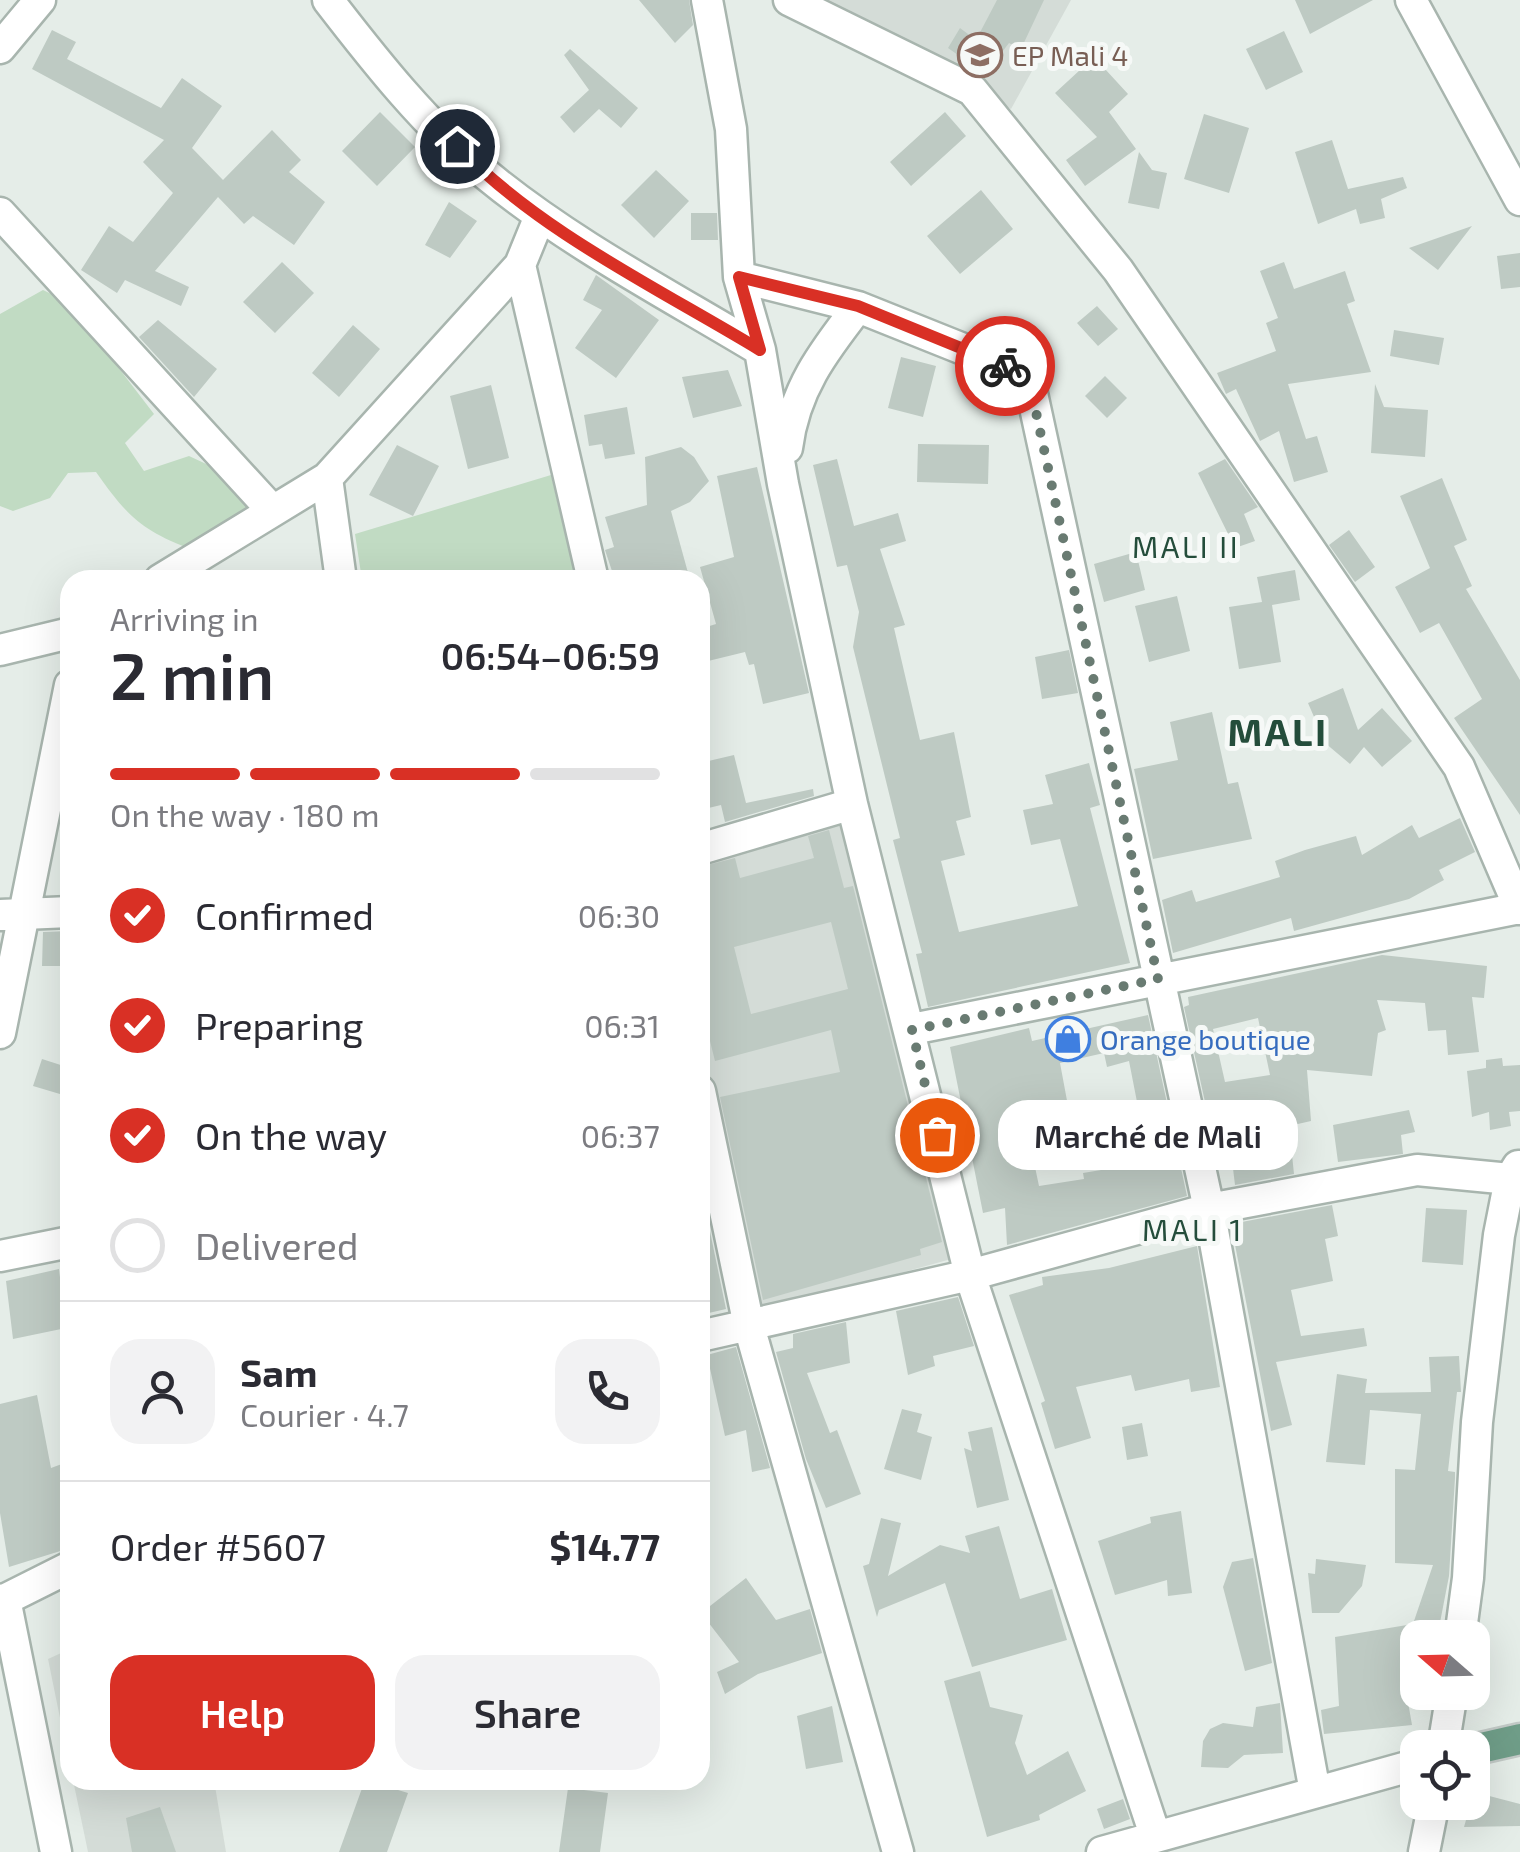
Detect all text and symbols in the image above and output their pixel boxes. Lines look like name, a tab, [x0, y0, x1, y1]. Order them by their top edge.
school or university icon: EP Mali 4	[957, 32, 1003, 78]
place label: EP Mali 4	[1012, 38, 1129, 72]
pin	[415, 104, 500, 189]
icon: home	[430, 119, 485, 174]
courier	[955, 316, 1055, 416]
icon: bike	[978, 339, 1033, 394]
district label: MALI II	[1132, 528, 1240, 564]
text: Arriving in	[110, 599, 259, 637]
text: 06:54–06:59	[441, 632, 660, 678]
text: 2 min	[110, 635, 274, 713]
district label: MALI	[1227, 708, 1329, 754]
text: On the way · 180 m	[110, 795, 380, 833]
icon: check	[110, 888, 165, 943]
text: Confirmed	[195, 892, 374, 938]
text: 06:30	[578, 896, 660, 934]
icon: check	[110, 998, 165, 1053]
text: Preparing	[195, 1002, 363, 1048]
text: 06:31	[584, 1006, 660, 1044]
shop icon: Orange boutique	[1045, 1016, 1091, 1062]
place label: Orange boutique	[1100, 1022, 1311, 1056]
pin	[895, 1093, 980, 1178]
callout: Marché de Mali	[997, 1100, 1297, 1170]
icon: check	[110, 1108, 165, 1163]
icon: bag	[910, 1108, 965, 1163]
text: On the way	[195, 1112, 387, 1158]
text: 06:37	[581, 1116, 660, 1154]
text: Marché de Mali	[1034, 1116, 1262, 1154]
district label: MALI 1	[1142, 1211, 1244, 1247]
text: Delivered	[195, 1222, 359, 1268]
button: person	[110, 1339, 215, 1444]
button: phone	[555, 1339, 660, 1444]
text: Sam	[240, 1349, 317, 1395]
text: Courier · 4.7	[240, 1395, 409, 1433]
text: Order #5607	[110, 1523, 326, 1569]
text: $14.77	[549, 1523, 660, 1569]
north arrow	[1400, 1620, 1490, 1710]
map controls	[1400, 1620, 1490, 1820]
button: Help	[110, 1655, 375, 1770]
button: Share	[395, 1655, 660, 1770]
button: locate	[1400, 1730, 1490, 1820]

